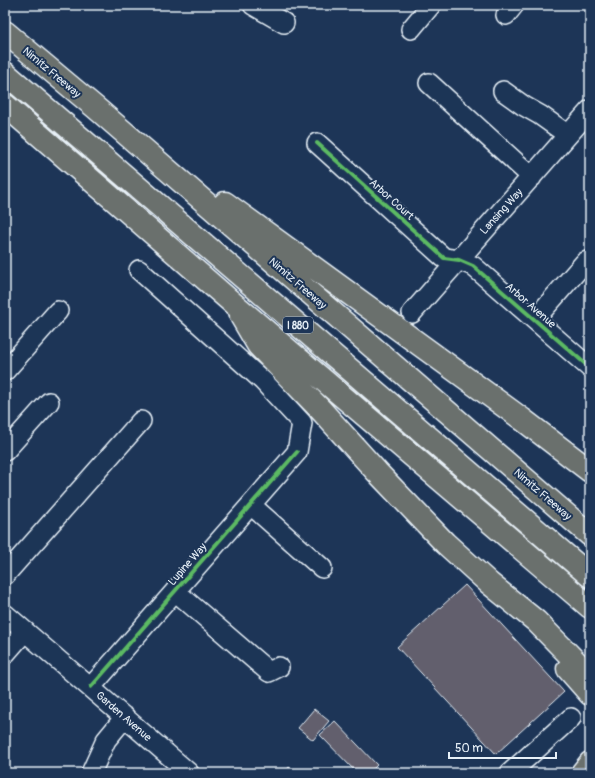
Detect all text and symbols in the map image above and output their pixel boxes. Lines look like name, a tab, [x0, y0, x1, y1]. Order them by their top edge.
street label: Nimitz Freeway	[20, 44, 84, 101]
street label: Arbor Court	[367, 176, 417, 223]
street label: Lansing Way	[477, 186, 526, 237]
street label: Nimitz Freeway	[266, 255, 329, 312]
street label: Arbor Avenue	[503, 280, 559, 331]
road number: I 880	[283, 317, 313, 333]
street label: Nimitz Freeway	[511, 466, 574, 523]
street label: Lupine Way	[165, 540, 210, 588]
street label: Garden Avenue	[93, 689, 154, 744]
scale bar	[449, 734, 556, 760]
text: 50 m	[455, 741, 483, 756]

